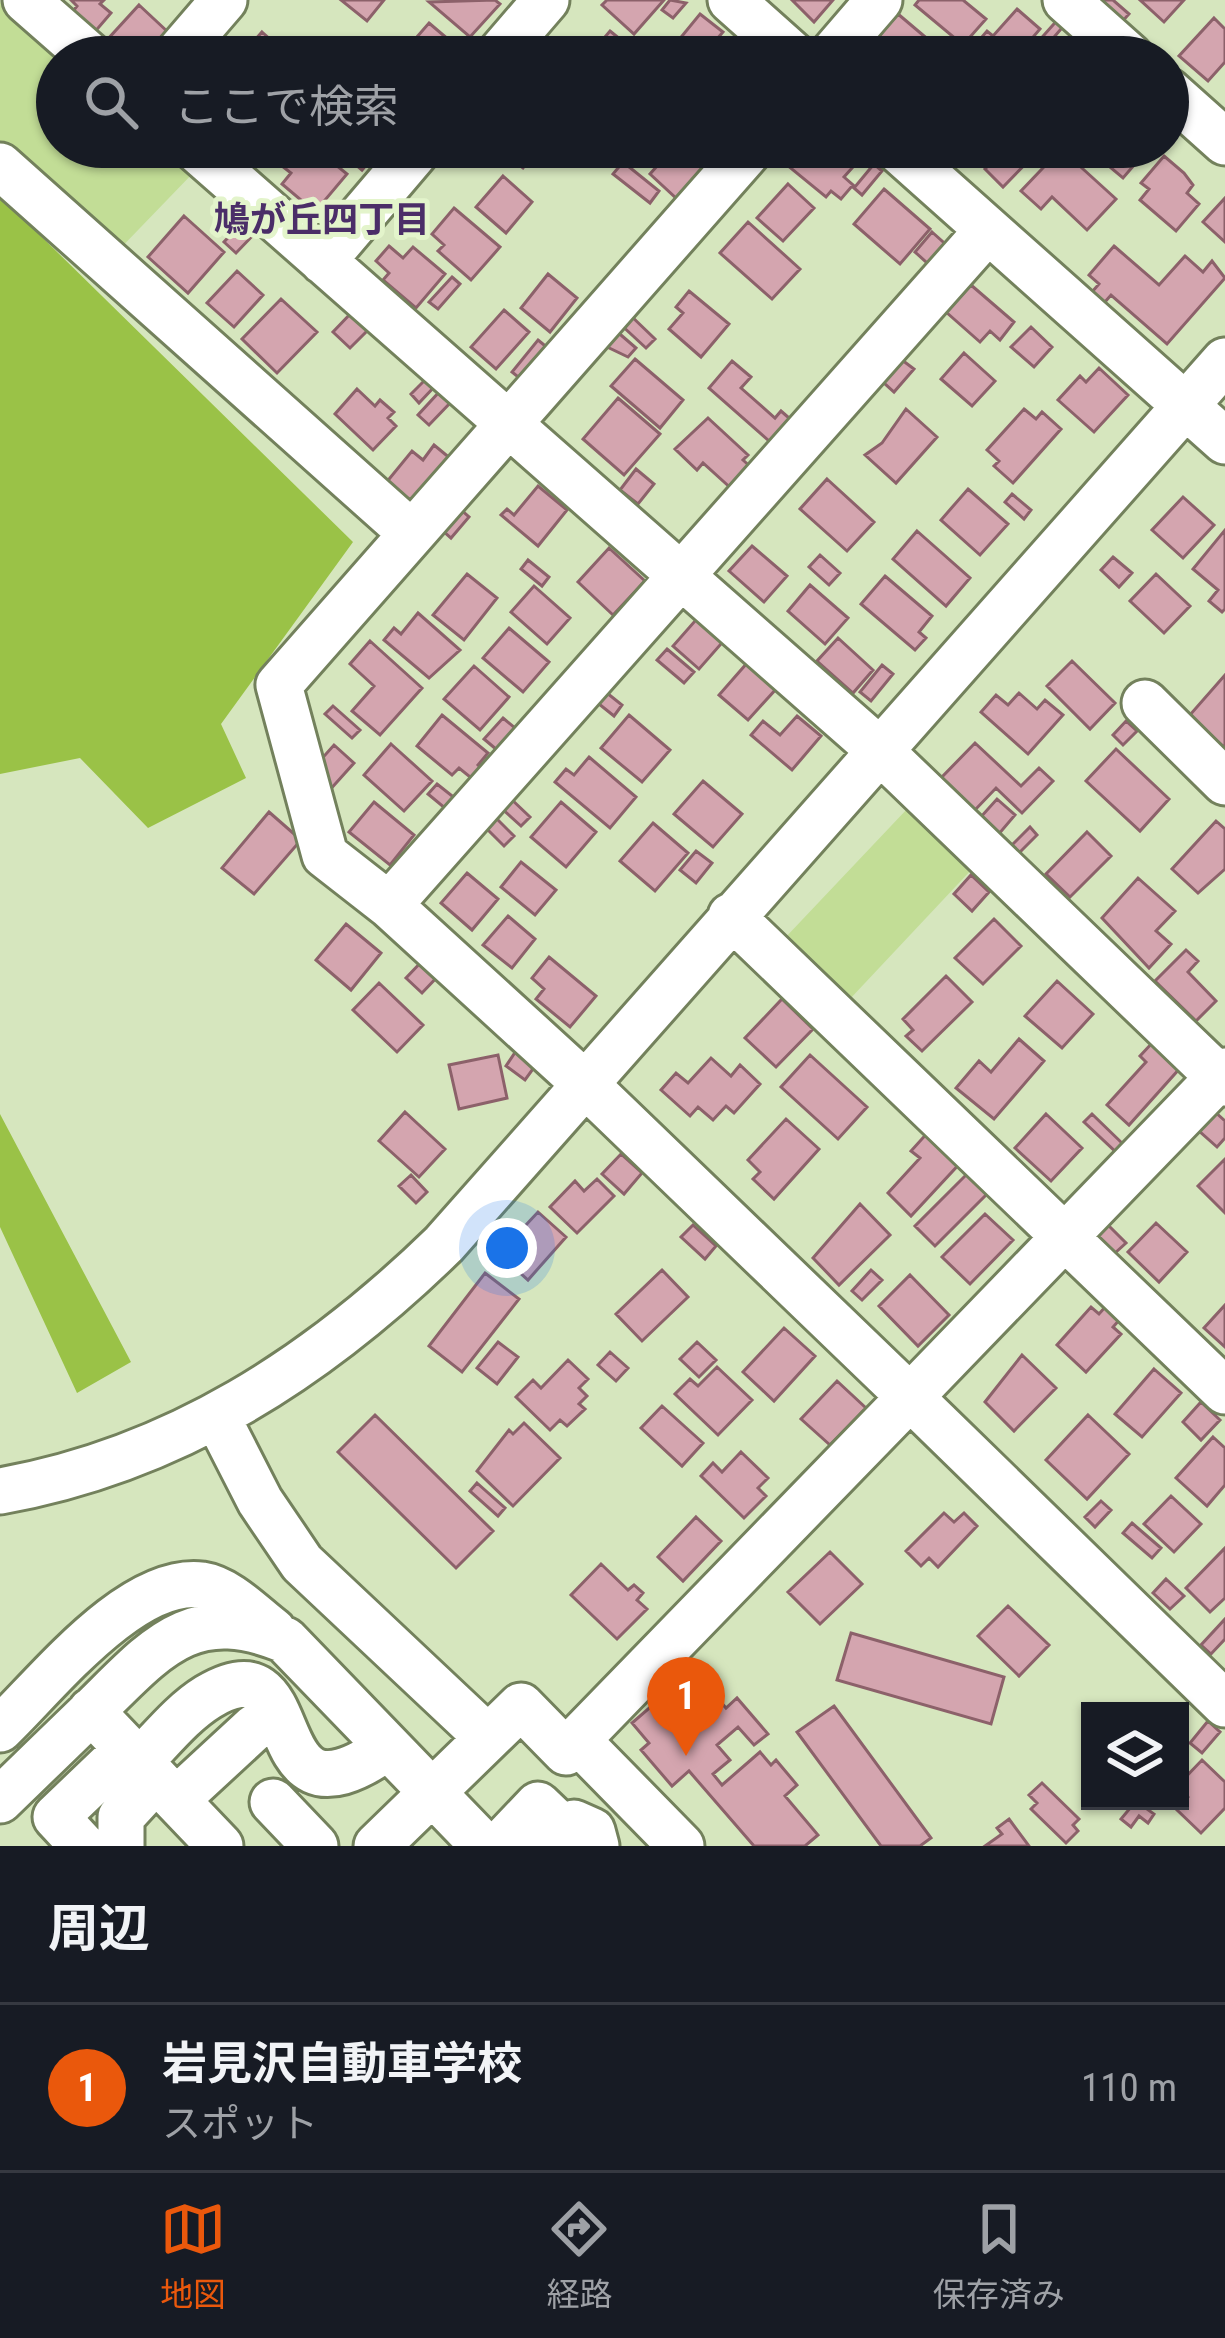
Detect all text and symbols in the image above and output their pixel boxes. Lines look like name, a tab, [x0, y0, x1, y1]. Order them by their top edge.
search box	[36, 36, 1189, 168]
icon: search	[78, 69, 144, 135]
text: ここで検索	[174, 80, 399, 133]
district label: 鳩が丘四丁目	[214, 199, 430, 241]
your location	[477, 1218, 537, 1278]
pin: 1	[647, 1657, 725, 1756]
map controls	[1081, 1702, 1189, 1810]
button: layers	[1081, 1702, 1189, 1810]
text: 周辺	[48, 1899, 150, 1958]
text: 岩見沢自動車学校	[162, 2037, 522, 2090]
text: 1	[77, 2065, 97, 2111]
text: 110 m	[1081, 2065, 1177, 2111]
text: スポット	[162, 2101, 318, 2147]
tab: 地図	[160, 2196, 226, 2316]
tab: 経路	[546, 2196, 612, 2316]
tab: 保存済み	[933, 2196, 1065, 2316]

